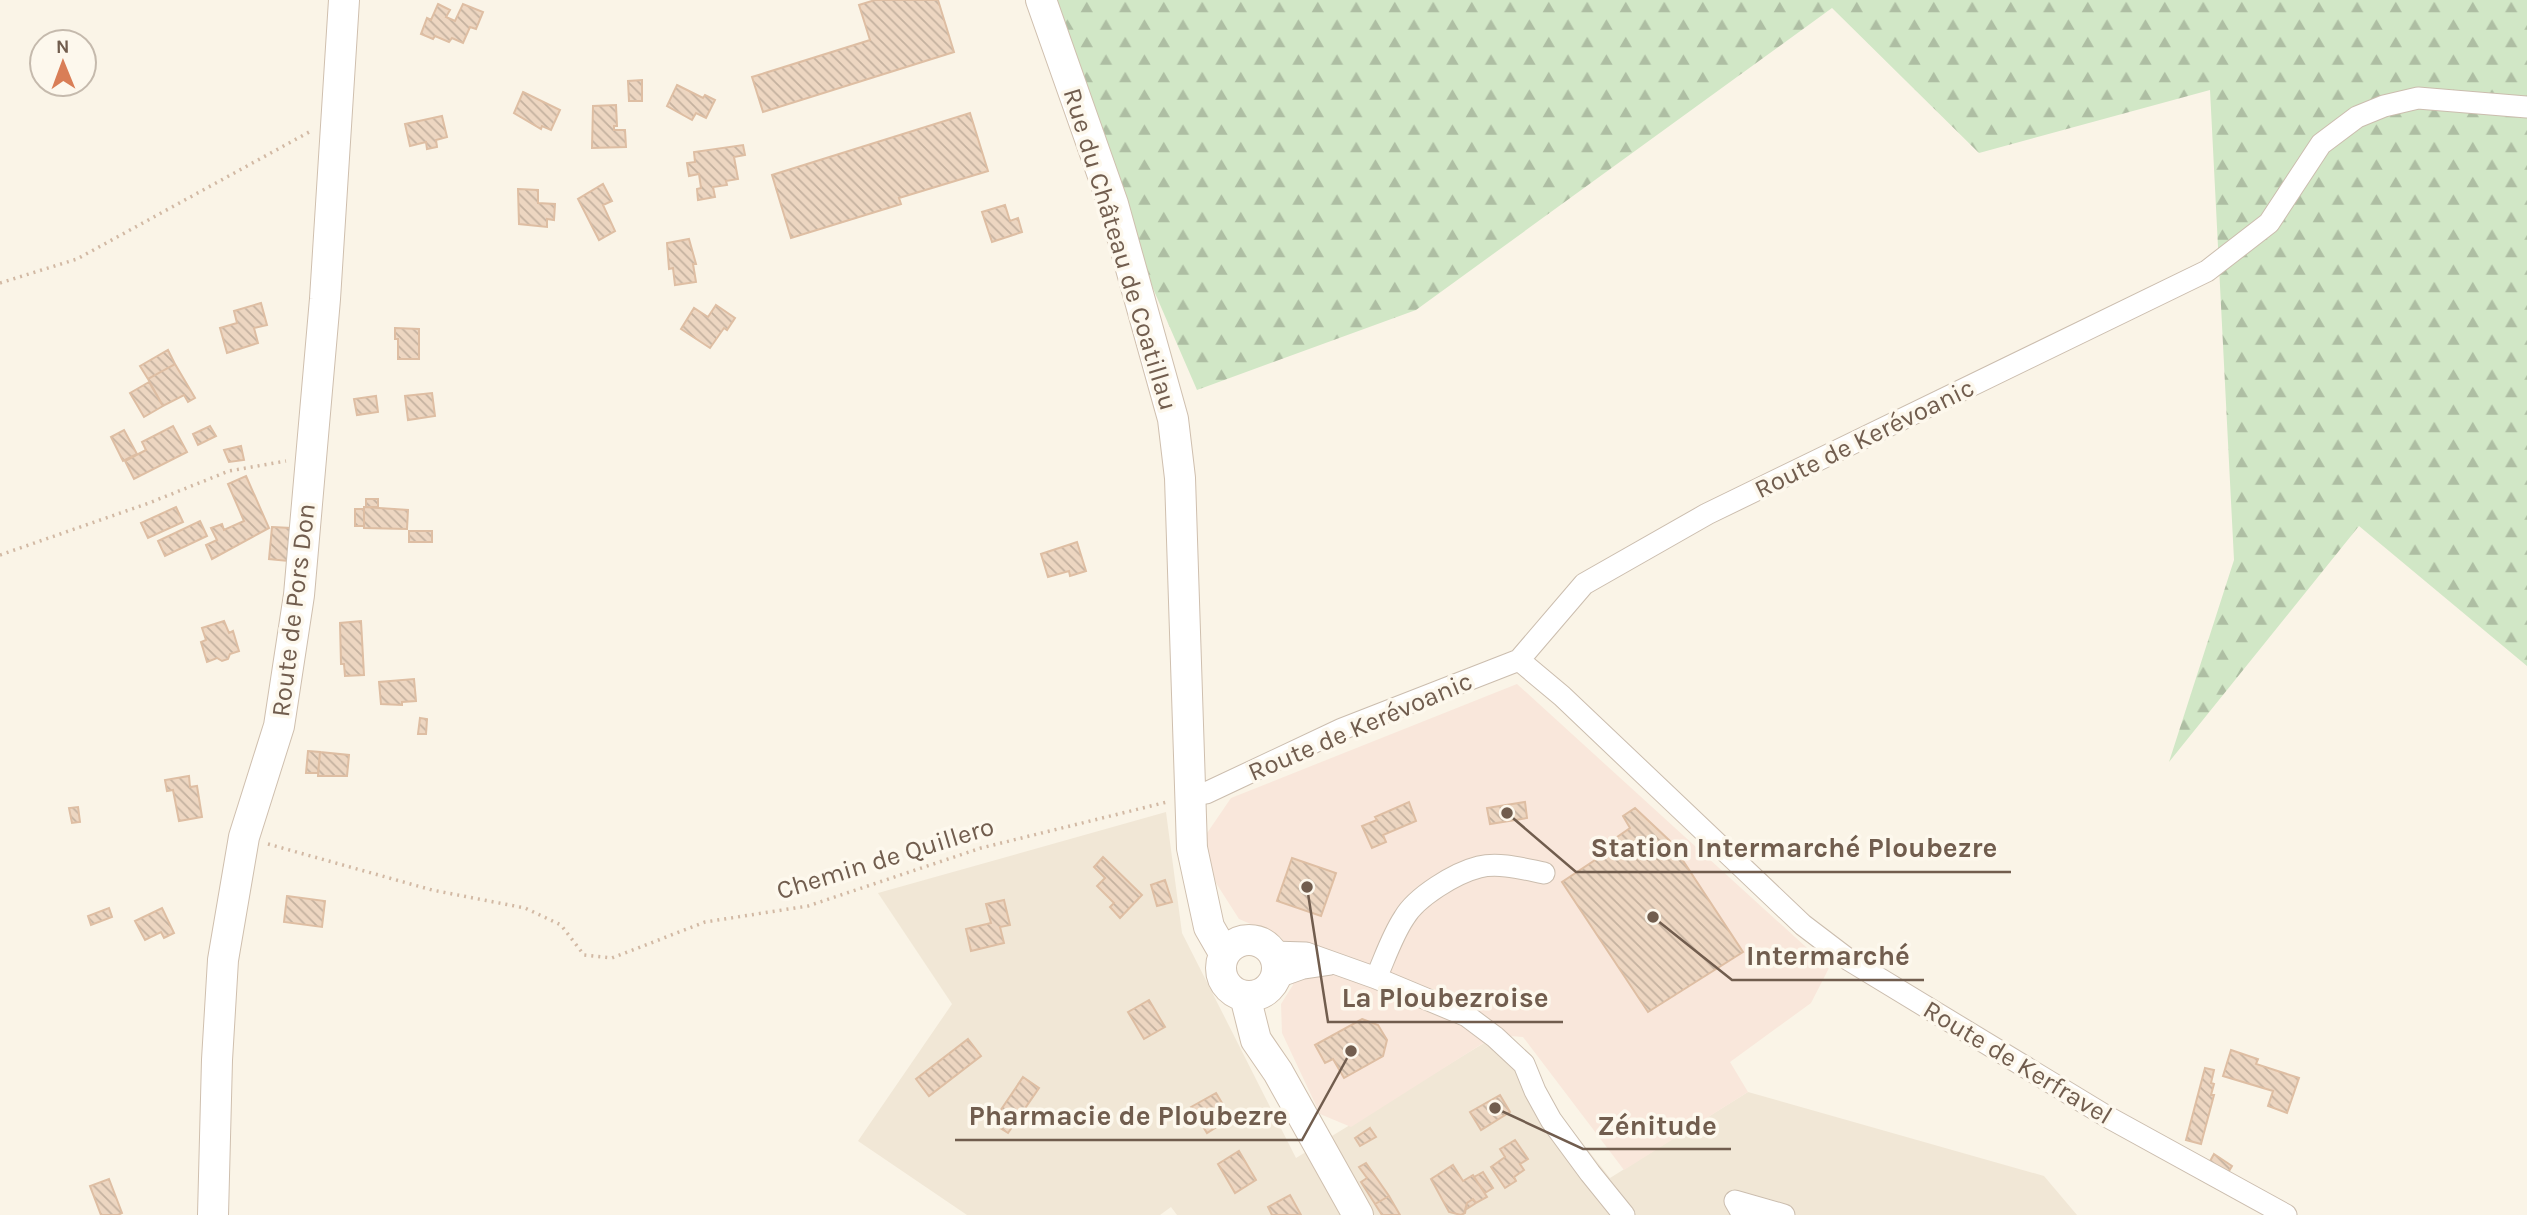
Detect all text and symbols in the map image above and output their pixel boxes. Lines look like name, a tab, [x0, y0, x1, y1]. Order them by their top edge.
north arrow	[28, 28, 98, 98]
text: N	[56, 36, 70, 58]
street label: Rue du Château de Coatillau	[1057, 84, 1184, 414]
street label: Route de Kerévoanic	[1749, 372, 1979, 505]
street label: Route de Pors Don	[265, 501, 322, 719]
street label: Route de Kerévoanic	[1243, 665, 1477, 788]
street label: Chemin de Quillero	[773, 811, 998, 906]
callout: Station Intermarché Ploubezre	[1576, 823, 2011, 872]
text: Station Intermarché Ploubezre	[1591, 831, 1997, 864]
callout: Intermarché	[1732, 931, 1924, 980]
text: Intermarché	[1746, 939, 1910, 972]
callout: La Ploubezroise	[1328, 973, 1563, 1022]
text: La Ploubezroise	[1341, 981, 1549, 1014]
street label: Route de Kerfravel	[1918, 994, 2118, 1131]
callout: Pharmacie de Ploubezre	[955, 1091, 1302, 1140]
text: Pharmacie de Ploubezre	[969, 1099, 1287, 1132]
callout: Zénitude	[1583, 1100, 1731, 1149]
text: Zénitude	[1597, 1109, 1717, 1142]

